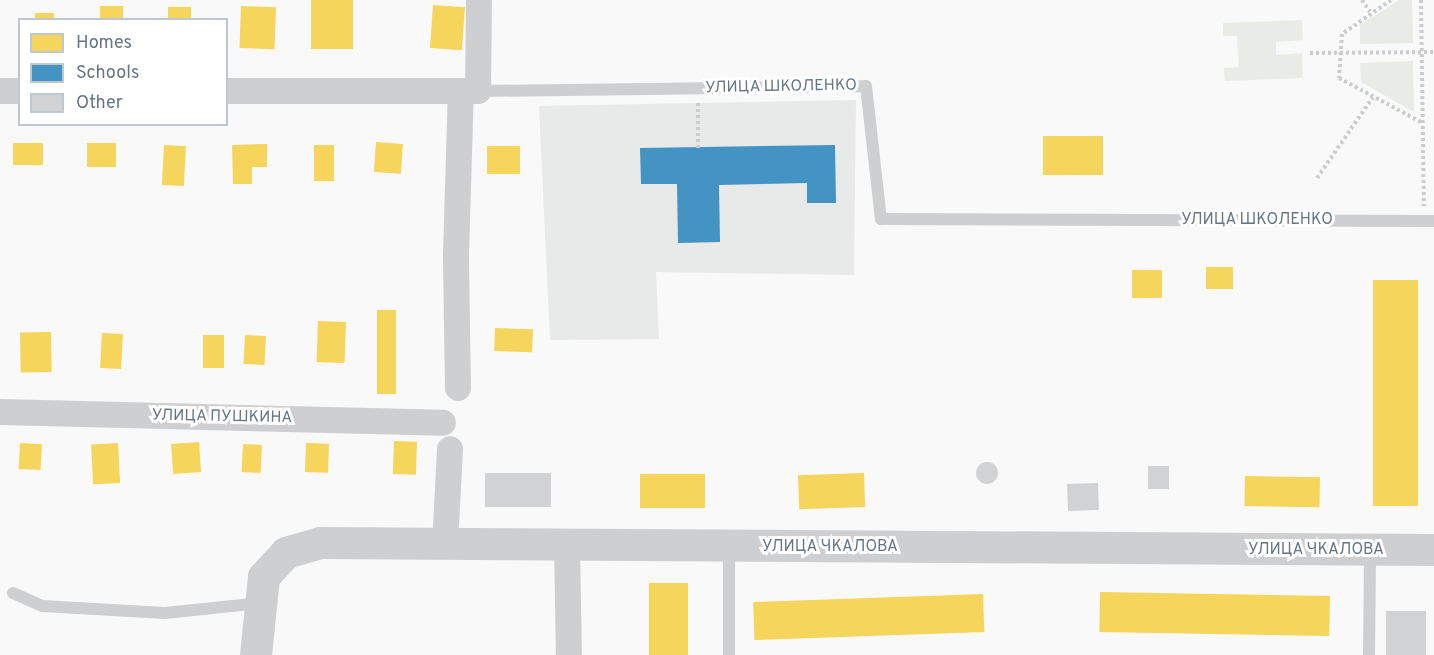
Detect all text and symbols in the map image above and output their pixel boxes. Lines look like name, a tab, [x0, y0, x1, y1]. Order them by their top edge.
legend	[18, 18, 228, 126]
text: Homes	[76, 32, 132, 55]
text: Schools	[76, 62, 139, 85]
street label: УЛИЦА ШКОЛЕНКО	[705, 76, 857, 98]
text: Other	[76, 92, 123, 115]
street label: УЛИЦА ШКОЛЕНКО	[1181, 210, 1333, 230]
street label: УЛИЦА ПУШКИНА	[151, 406, 293, 428]
street label: УЛИЦА ЧКАЛОВА	[762, 537, 898, 557]
street label: УЛИЦА ЧКАЛОВА	[1248, 540, 1384, 560]

